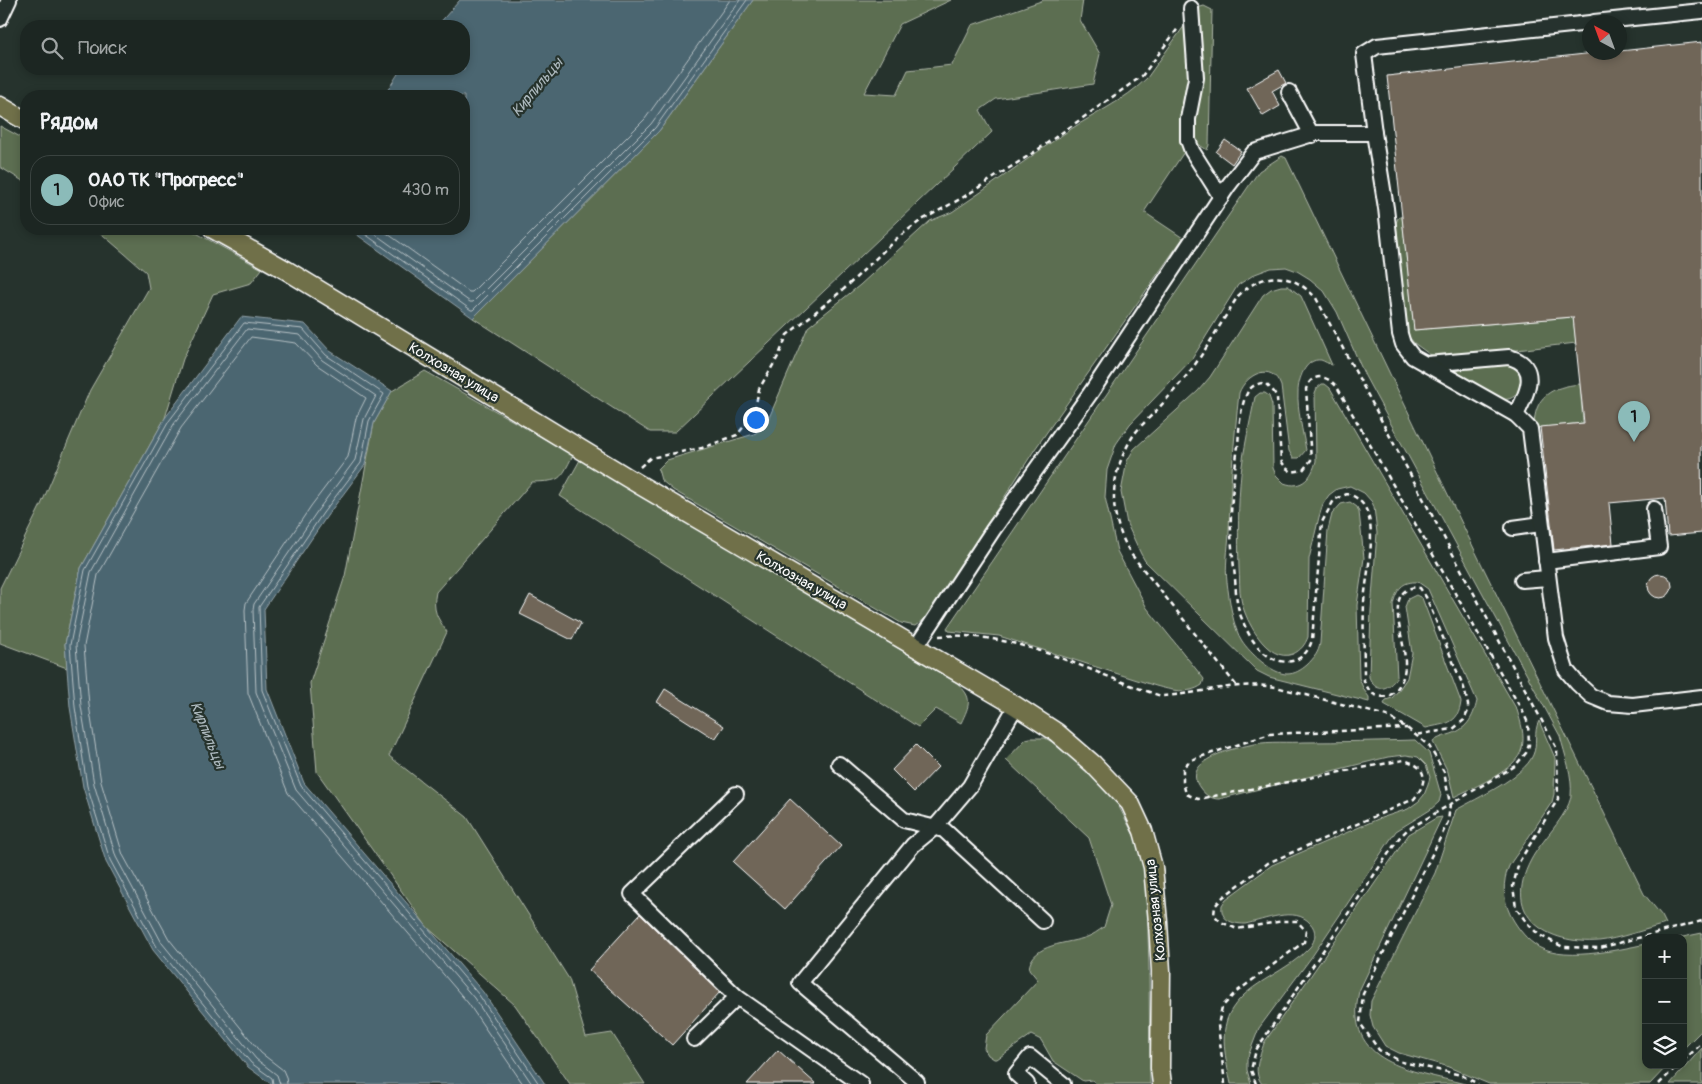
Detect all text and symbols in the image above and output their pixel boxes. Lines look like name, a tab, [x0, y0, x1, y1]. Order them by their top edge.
north arrow	[1582, 15, 1627, 60]
search box	[20, 20, 470, 75]
icon: search	[38, 34, 66, 62]
text: Поиск	[78, 36, 128, 60]
water label: Кирпильцы	[507, 53, 568, 120]
text: Рядом	[40, 109, 98, 136]
text: ОАО ТК "Прогресс"	[88, 168, 244, 192]
text: 1	[54, 180, 60, 200]
text: 430 m	[402, 180, 449, 200]
text: Офис	[88, 192, 125, 212]
street label: Колхозная улица	[406, 339, 502, 406]
pin: 1	[1618, 401, 1650, 442]
your location	[743, 407, 769, 433]
street label: Колхозная улица	[753, 548, 850, 613]
water label: Кирпильцы	[186, 699, 230, 773]
street label: Колхозная улица	[1142, 858, 1169, 962]
map controls	[1642, 934, 1687, 1069]
button: +	[1642, 934, 1687, 979]
button: −	[1642, 979, 1687, 1024]
button: layers	[1642, 1024, 1687, 1069]

